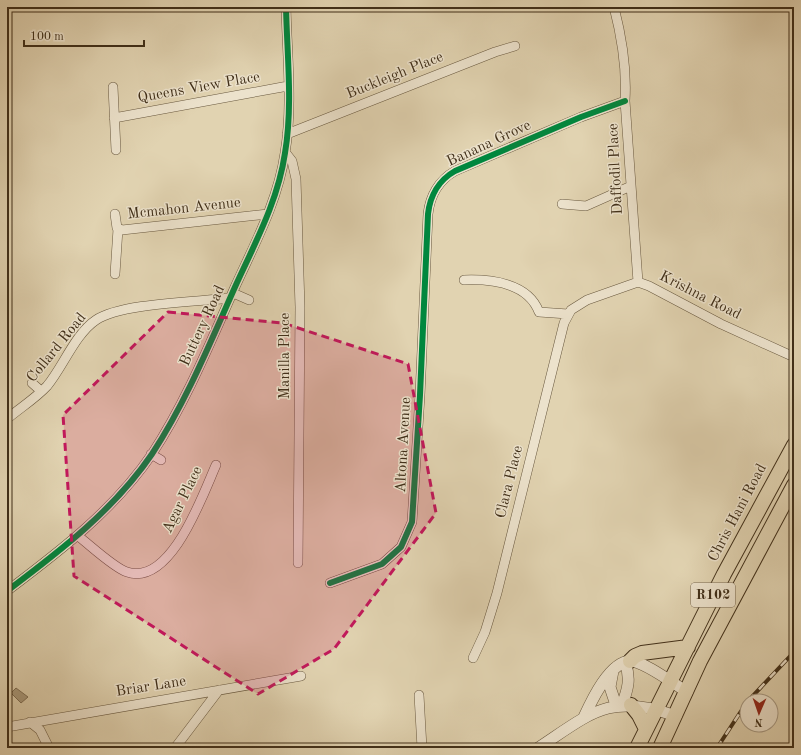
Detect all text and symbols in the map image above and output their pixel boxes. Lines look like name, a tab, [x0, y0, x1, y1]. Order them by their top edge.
scale bar	[24, 22, 144, 48]
text: 100 m	[30, 31, 64, 43]
street label: Buckleigh Place	[344, 50, 446, 102]
street label: Queens View Place	[137, 70, 261, 106]
street label: Banana Grove	[445, 118, 533, 170]
street label: Daffodil Place	[606, 123, 626, 215]
street label: Mcmahon Avenue	[127, 196, 242, 222]
street label: Krishna Road	[657, 269, 743, 323]
street label: Buttery Road	[178, 283, 228, 369]
street label: Collard Road	[25, 310, 90, 386]
street label: Manilla Place	[278, 312, 293, 399]
street label: Altona Avenue	[394, 397, 414, 493]
street label: Clara Place	[494, 444, 526, 520]
street label: Chris Hani Road	[706, 462, 770, 564]
street label: Agar Place	[160, 464, 206, 536]
road number: R102	[691, 583, 735, 607]
street label: Briar Lane	[115, 674, 187, 700]
north arrow	[739, 693, 779, 733]
text: N	[754, 716, 763, 727]

